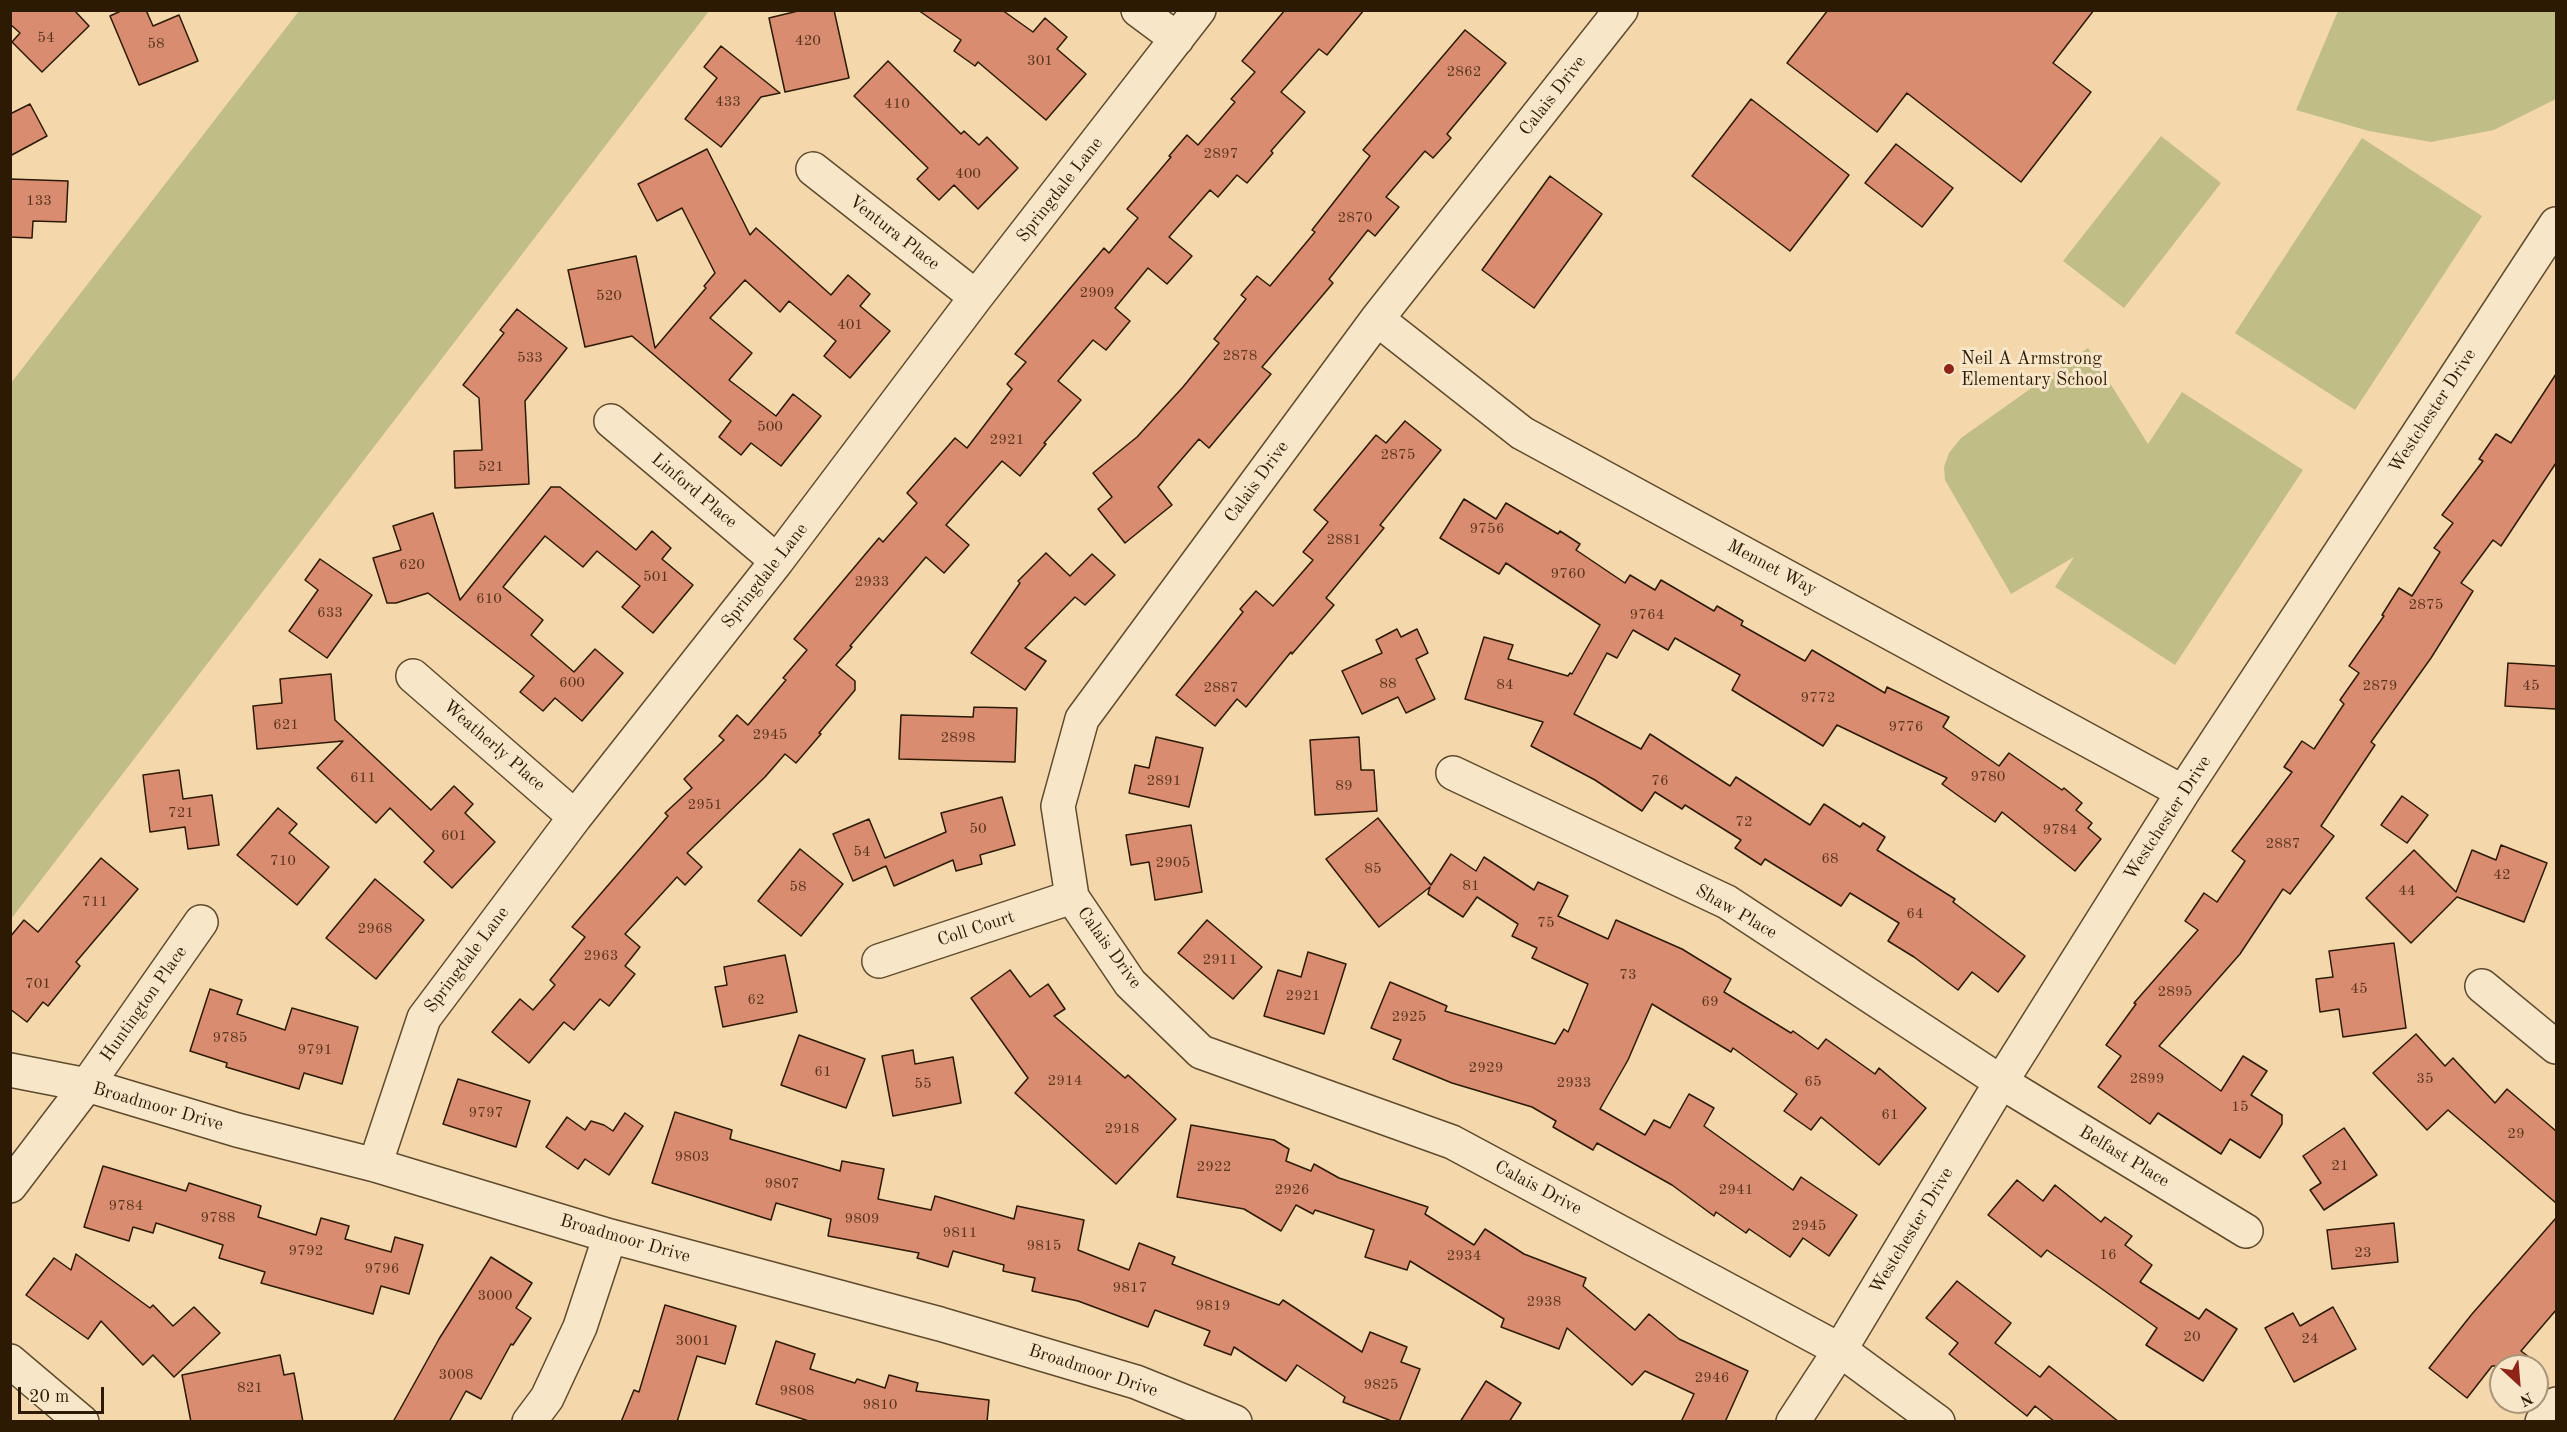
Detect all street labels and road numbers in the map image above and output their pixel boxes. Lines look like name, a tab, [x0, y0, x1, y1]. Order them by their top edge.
street label: Calais Drive	[1515, 52, 1591, 140]
street label: Springdale Lane	[1012, 133, 1108, 247]
street label: Ventura Place	[844, 191, 944, 275]
street label: Westchester Drive	[2385, 345, 2481, 477]
street label: Calais Drive	[1220, 437, 1294, 527]
street label: Linford Place	[647, 449, 741, 533]
street label: Springdale Lane	[717, 519, 813, 633]
street label: Mennet Way	[1724, 535, 1820, 601]
street label: Weatherly Place	[439, 696, 549, 796]
street label: Westchester Drive	[2120, 752, 2216, 884]
street label: Shaw Place	[1691, 880, 1781, 944]
street label: Springdale Lane	[420, 903, 514, 1017]
street label: Calais Drive	[1072, 903, 1146, 993]
street label: Coll Court	[935, 906, 1017, 952]
street label: Huntington Place	[96, 942, 192, 1066]
street label: Broadmoor Drive	[90, 1078, 226, 1136]
street label: Belfast Place	[2075, 1122, 2173, 1192]
street label: Calais Drive	[1491, 1156, 1585, 1220]
street label: Westchester Drive	[1866, 1164, 1958, 1298]
street label: Broadmoor Drive	[557, 1210, 693, 1268]
street label: Broadmoor Drive	[1026, 1340, 1160, 1402]

